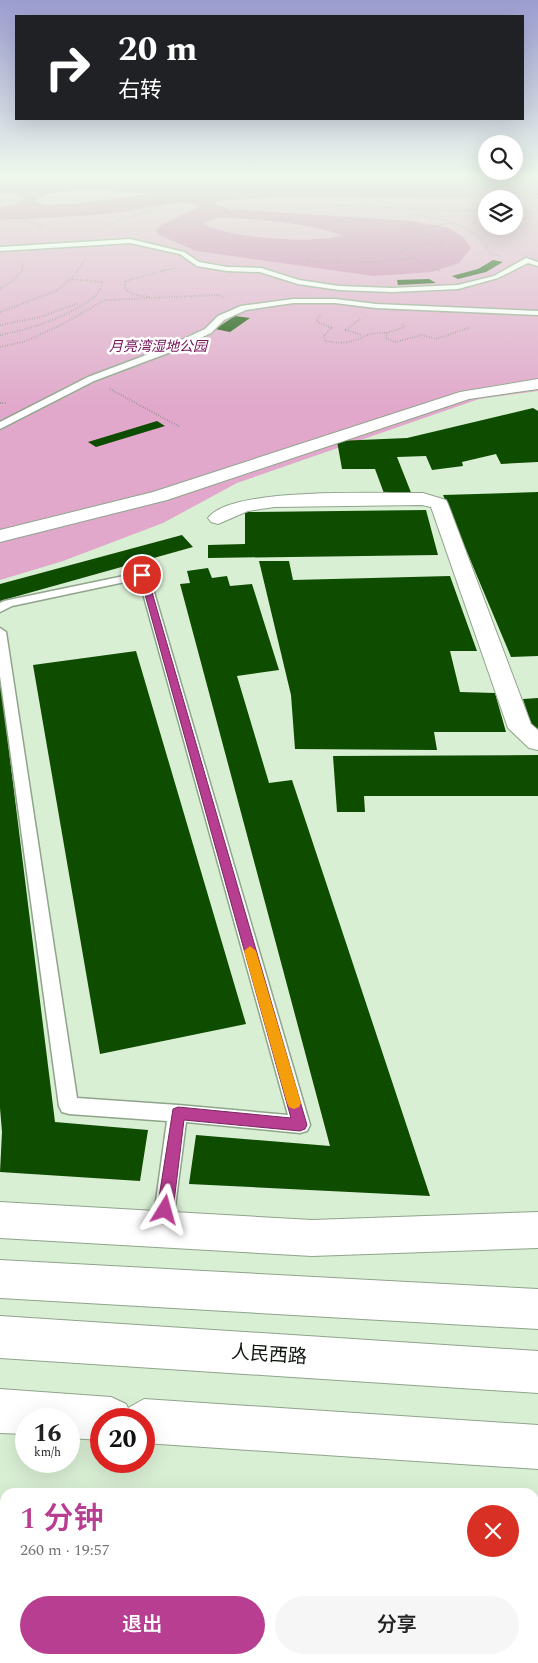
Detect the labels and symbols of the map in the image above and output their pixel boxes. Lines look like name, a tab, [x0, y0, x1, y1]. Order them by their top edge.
park label: 月亮湾湿地公园	[109, 336, 209, 357]
pin	[121, 554, 163, 596]
position arrow	[138, 1183, 190, 1235]
street label: 人民西路	[230, 1338, 308, 1372]
speed limit sign: 20	[90, 1408, 155, 1473]

